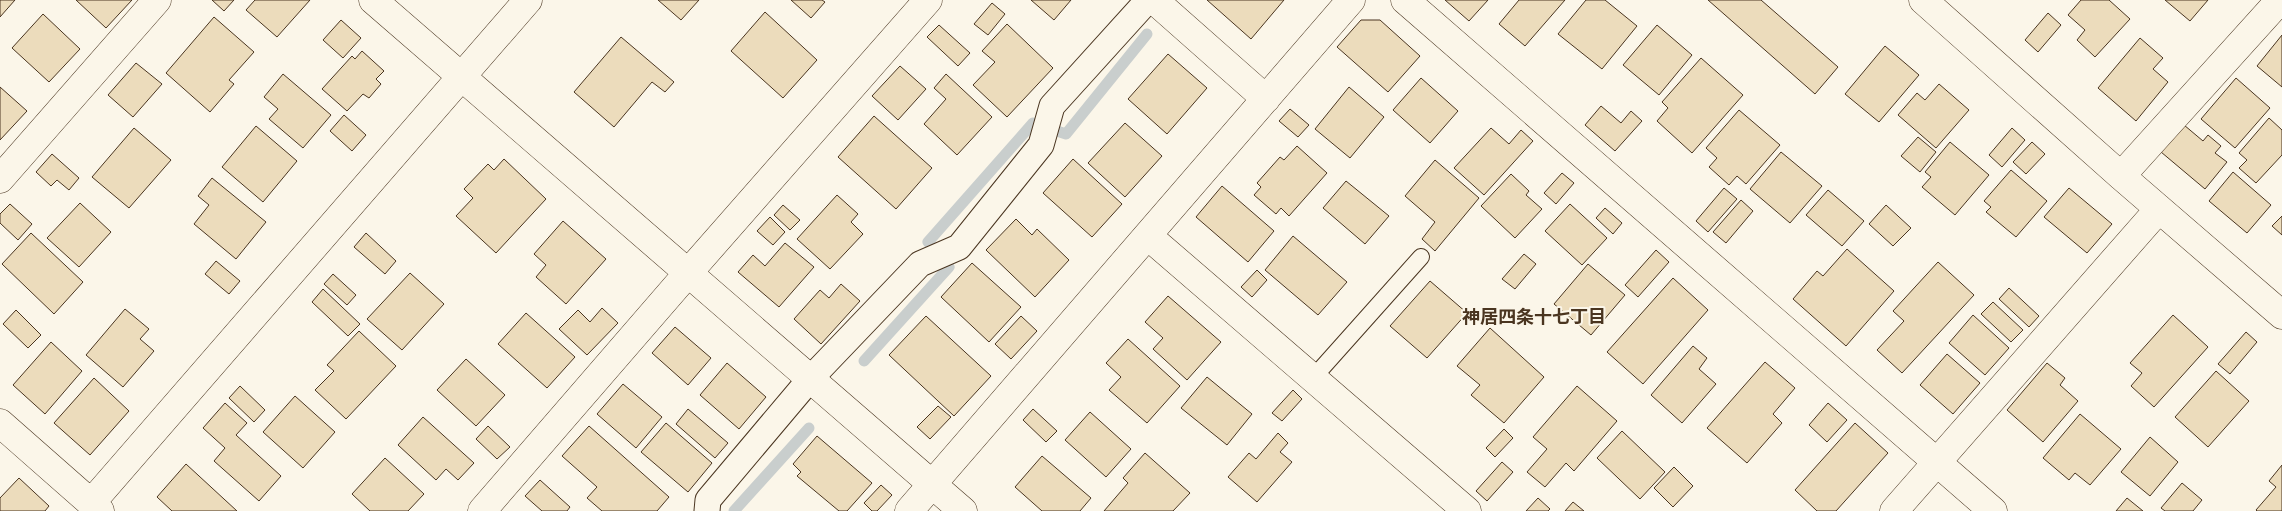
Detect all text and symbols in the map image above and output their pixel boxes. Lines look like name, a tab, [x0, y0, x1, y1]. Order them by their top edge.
district label: 神居四条十七丁目	[1462, 306, 1606, 327]

